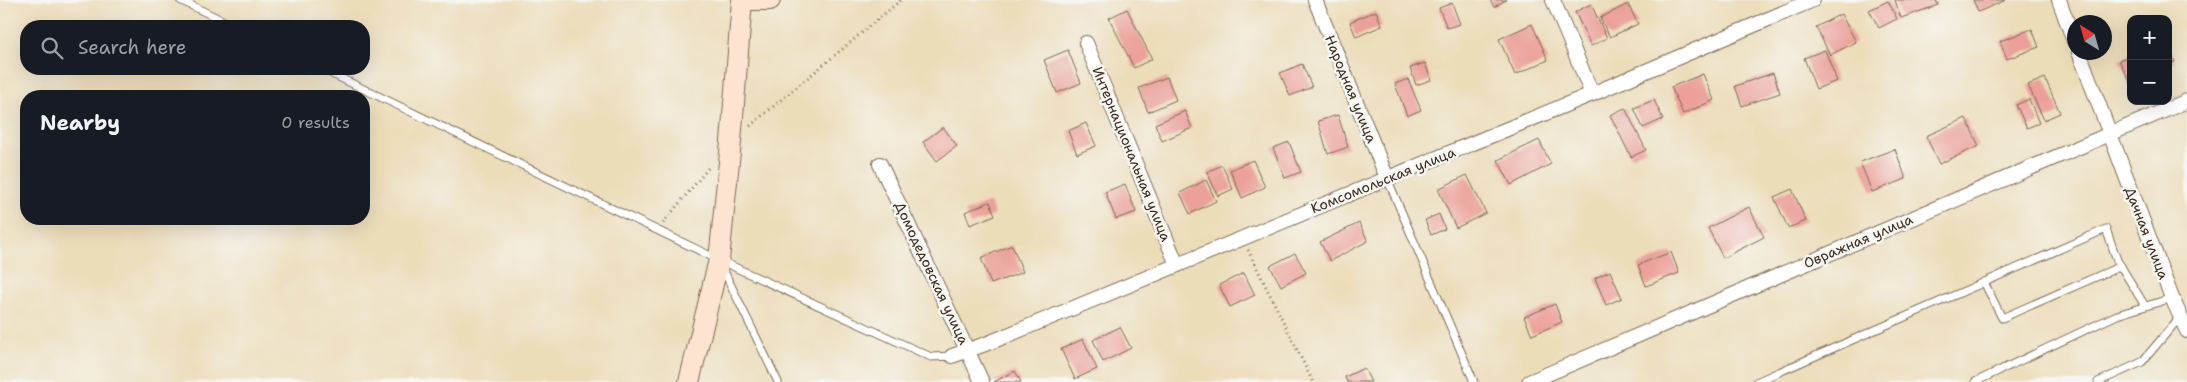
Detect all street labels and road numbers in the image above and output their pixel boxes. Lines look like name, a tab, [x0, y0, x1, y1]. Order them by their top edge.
street label: Народная улица	[1321, 32, 1381, 146]
street label: Интернациональная улица	[1089, 64, 1175, 244]
street label: Комсомольская улица	[1308, 143, 1458, 217]
street label: Дачная улица	[2121, 184, 2173, 282]
street label: Домодедовская улица	[891, 199, 973, 348]
street label: Овражная улица	[1801, 210, 1916, 272]

